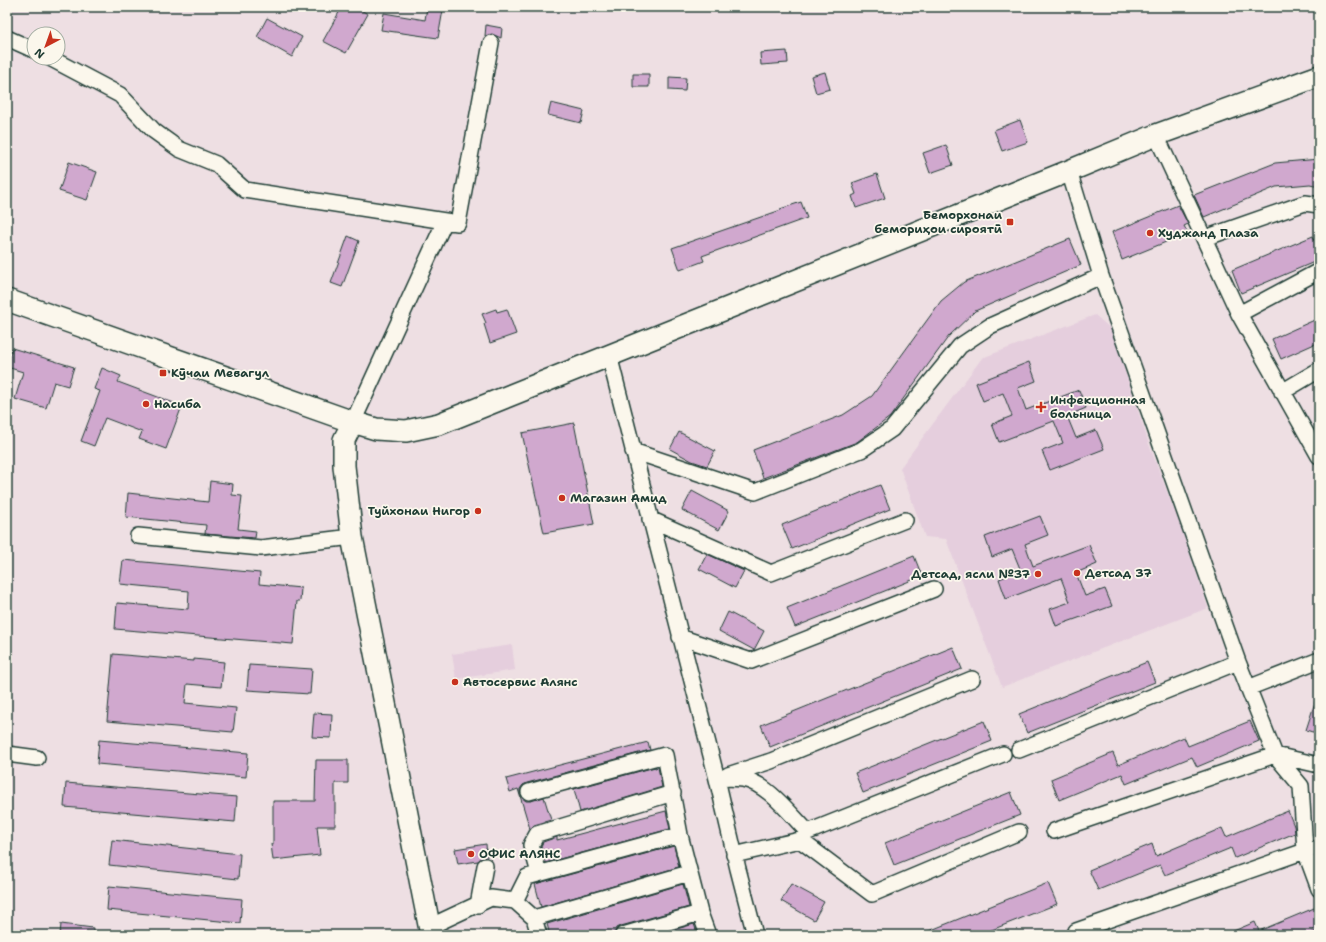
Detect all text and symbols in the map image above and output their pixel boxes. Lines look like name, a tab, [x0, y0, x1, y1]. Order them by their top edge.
north arrow	[26, 26, 66, 66]
text: N	[31, 44, 48, 62]
place label: Беморхонаи бемориҳои сироятӣ	[874, 207, 1003, 237]
marker: Беморхонаи бемориҳои сироятӣ	[1005, 217, 1015, 227]
place label: Худжанд Плаза	[1158, 225, 1259, 241]
marker: Худжанд Плаза	[1145, 228, 1155, 238]
place label: Кӯчаи Мевагул	[171, 365, 270, 381]
marker: Кӯчаи Мевагул	[158, 368, 168, 378]
place label: Инфекционная больница	[1050, 392, 1146, 422]
place label: Насиба	[154, 396, 202, 412]
marker: Насиба	[141, 399, 151, 409]
marker: Инфекционная больница	[1035, 401, 1047, 413]
place label: Магазин Амид	[570, 490, 667, 506]
marker: Магазин Амид	[557, 493, 567, 503]
place label: Туйхонаи Нигор	[368, 503, 470, 519]
marker: Туйхонаи Нигор	[473, 506, 483, 516]
place label: Детсад 37	[1085, 565, 1152, 581]
place label: Детсад, ясли №37	[911, 566, 1031, 582]
marker: Детсад 37	[1072, 568, 1082, 578]
marker: Детсад, ясли №37	[1033, 569, 1043, 579]
place label: Автосервис Алянс	[463, 674, 578, 690]
marker: Автосервис Алянс	[450, 677, 460, 687]
place label: ОФИС АЛЯНС	[479, 846, 560, 862]
marker: ОФИС АЛЯНС	[466, 849, 476, 859]

